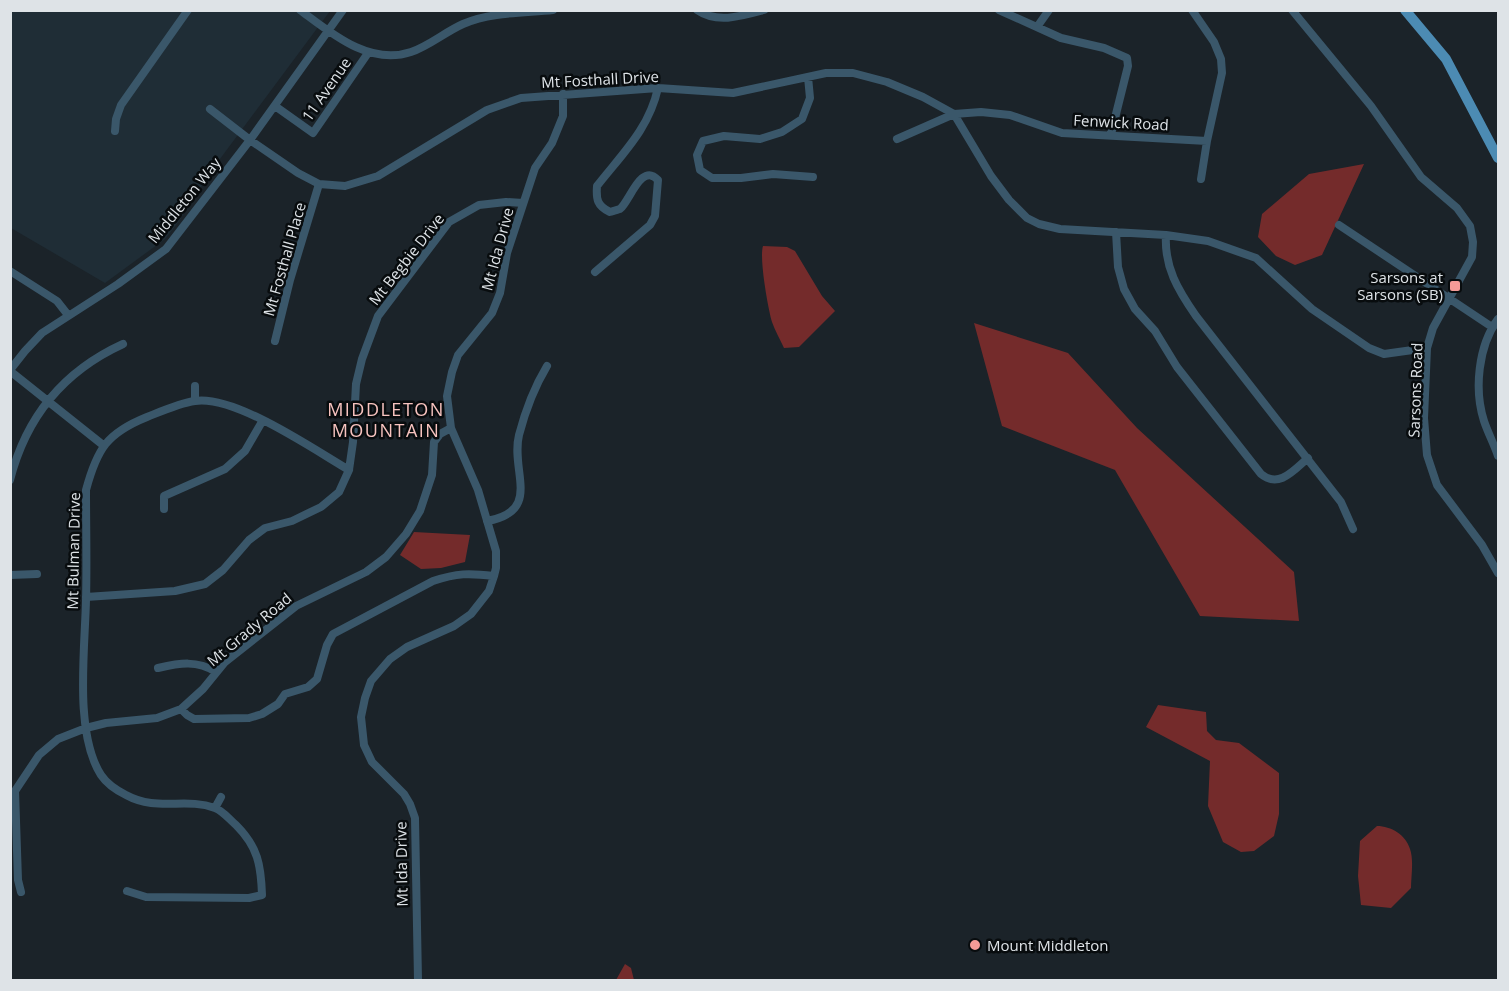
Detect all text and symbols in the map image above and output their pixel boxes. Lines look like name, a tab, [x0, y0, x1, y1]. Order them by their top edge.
street label: 11 Avenue	[297, 53, 355, 125]
street label: Mt Fosthall Drive	[541, 66, 659, 92]
street label: Fenwick Road	[1073, 110, 1169, 134]
street label: Middleton Way	[143, 153, 225, 247]
street label: Mt Fosthall Place	[258, 200, 310, 318]
street label: Mt Ida Drive	[476, 205, 518, 293]
street label: Mt Begbie Drive	[364, 209, 448, 309]
place label: Sarsons at Sarsons (SB)	[1357, 267, 1443, 304]
marker: Sarsons at Sarsons (SB)	[1448, 279, 1462, 293]
street label: Sarsons Road	[1403, 342, 1427, 438]
district label: MIDDLETON MOUNTAIN	[327, 397, 445, 442]
street label: Mt Bulman Drive	[62, 492, 84, 610]
street label: Mt Grady Road	[203, 588, 295, 670]
street label: Mt Ida Drive	[390, 821, 412, 907]
place label: Mount Middleton	[987, 935, 1109, 955]
marker: Mount Middleton	[968, 938, 982, 952]

